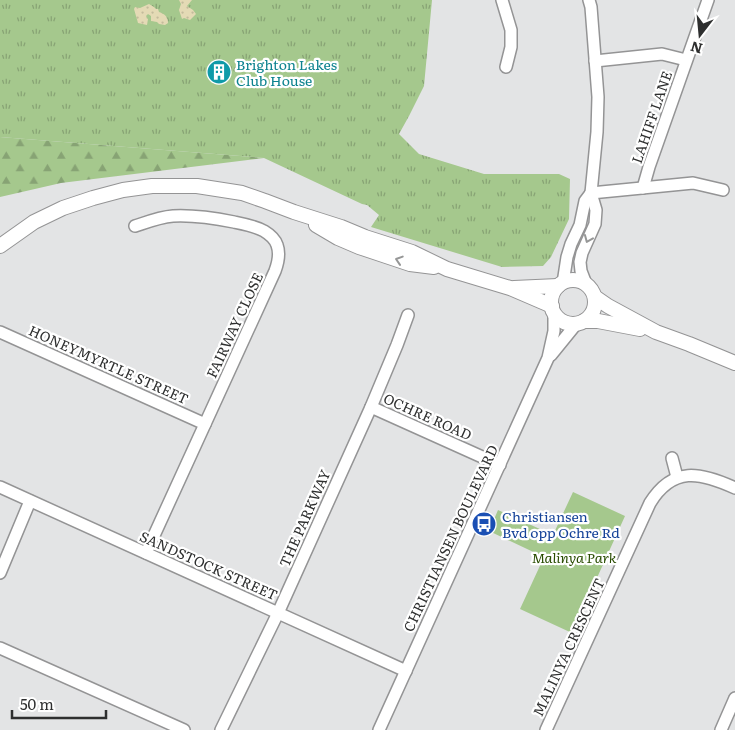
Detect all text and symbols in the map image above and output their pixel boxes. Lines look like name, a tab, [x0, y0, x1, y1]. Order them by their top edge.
north arrow	[675, 10, 725, 60]
text: N	[687, 37, 705, 60]
place label: Brighton Lakes Club House	[236, 54, 337, 90]
building icon: Brighton Lakes Club House	[206, 59, 232, 85]
street label: LAHIFF LANE	[626, 68, 676, 166]
one-way arrow	[584, 234, 595, 243]
one-way arrow	[396, 256, 404, 266]
street label: FAIRWAY CLOSE	[201, 269, 267, 381]
street label: HONEYMYRTLE STREET	[26, 320, 192, 408]
street label: OCHRE ROAD	[381, 388, 476, 444]
street label: CHRISTIANSEN BOULEVARD	[398, 441, 502, 635]
street label: THE PARKWAY	[274, 466, 334, 570]
place label: Christiansen Bvd opp Ochre Rd	[502, 506, 620, 542]
bus stop icon: Christiansen Bvd opp Ochre Rd	[471, 511, 497, 537]
street label: SANDSTOCK STREET	[137, 526, 281, 604]
park label: Malinya Park	[532, 547, 617, 567]
street label: MALINYA CRESCENT	[527, 575, 609, 719]
scale bar	[12, 688, 106, 720]
text: 50 m	[20, 692, 54, 715]

